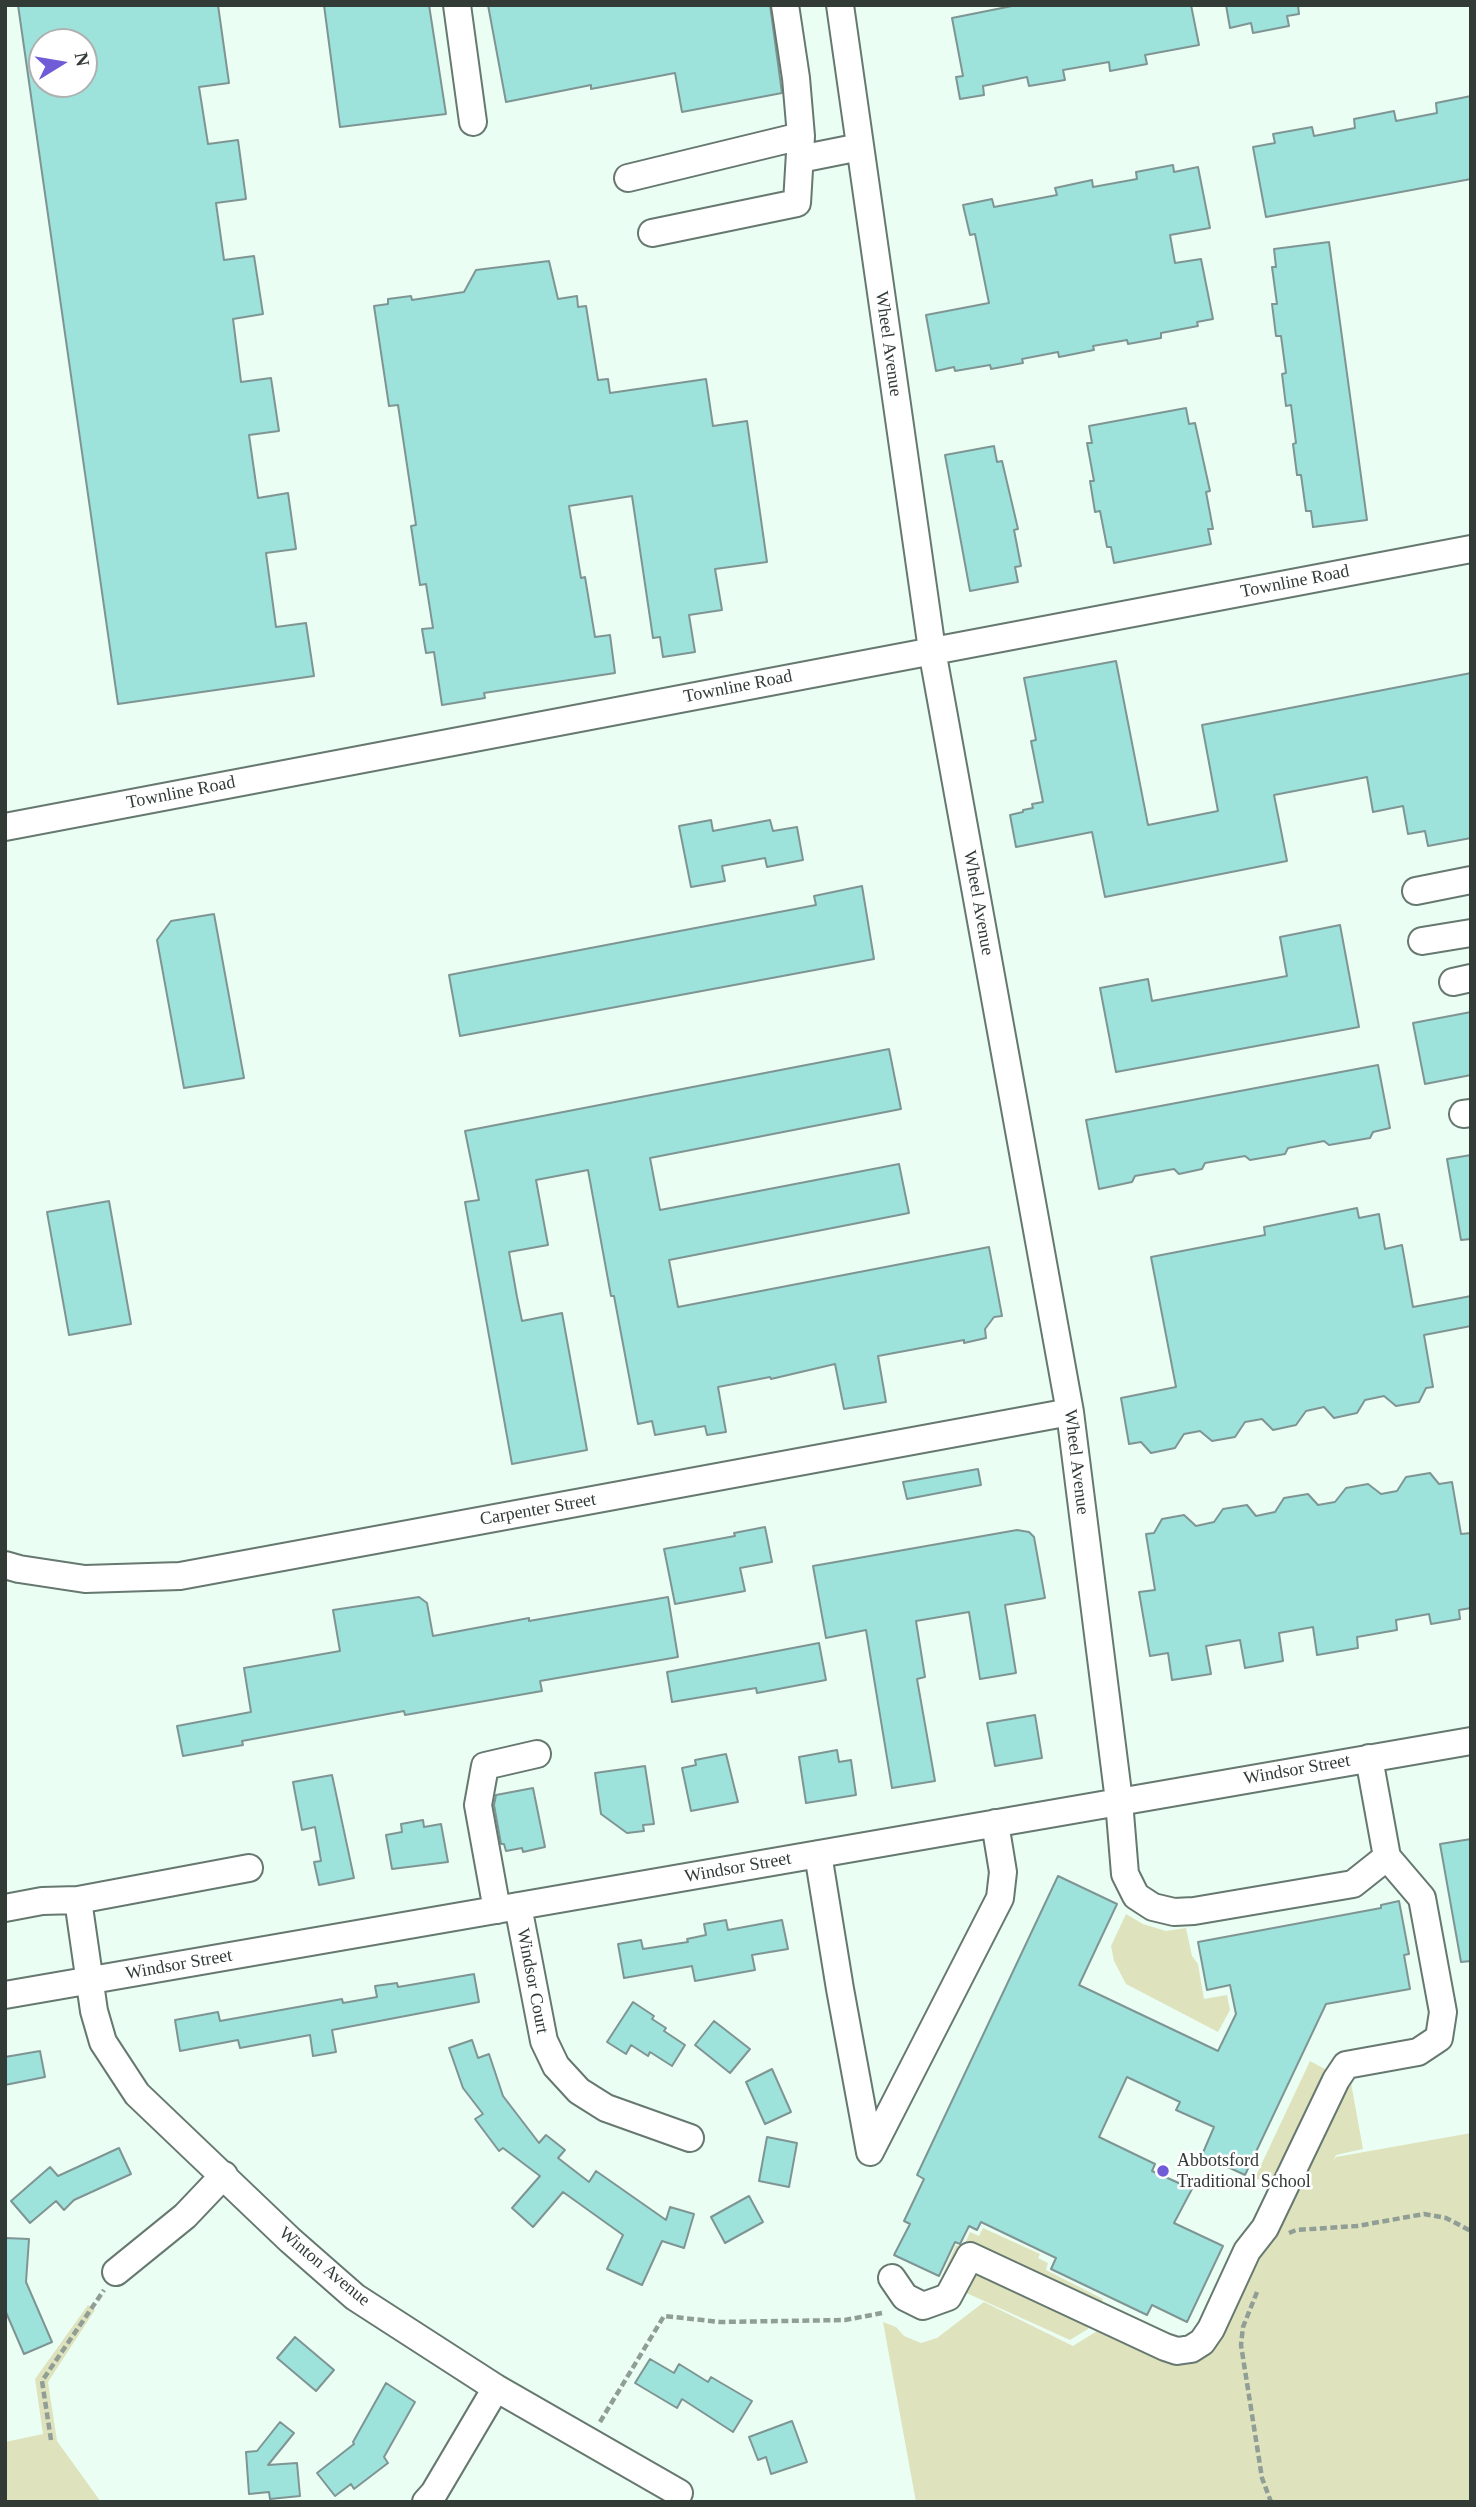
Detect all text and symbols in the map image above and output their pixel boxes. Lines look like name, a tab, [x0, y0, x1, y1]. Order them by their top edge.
north arrow	[28, 28, 98, 98]
text: N	[71, 51, 94, 68]
street label: Wheel Avenue	[870, 290, 906, 398]
street label: Townline Road	[1239, 561, 1351, 603]
street label: Townline Road	[682, 666, 794, 708]
street label: Townline Road	[125, 772, 237, 814]
street label: Wheel Avenue	[958, 849, 998, 957]
street label: Wheel Avenue	[1059, 1408, 1093, 1516]
street label: Carpenter Street	[478, 1489, 598, 1531]
street label: Windsor Street	[1242, 1750, 1352, 1790]
street label: Windsor Street	[683, 1848, 793, 1888]
street label: Windsor Court	[511, 1927, 553, 2035]
street label: Windsor Street	[124, 1945, 234, 1985]
place label: Abbotsford Traditional School	[1177, 2150, 1311, 2192]
marker: Abbotsford Traditional School	[1155, 2163, 1171, 2179]
street label: Winton Avenue	[274, 2223, 374, 2311]

